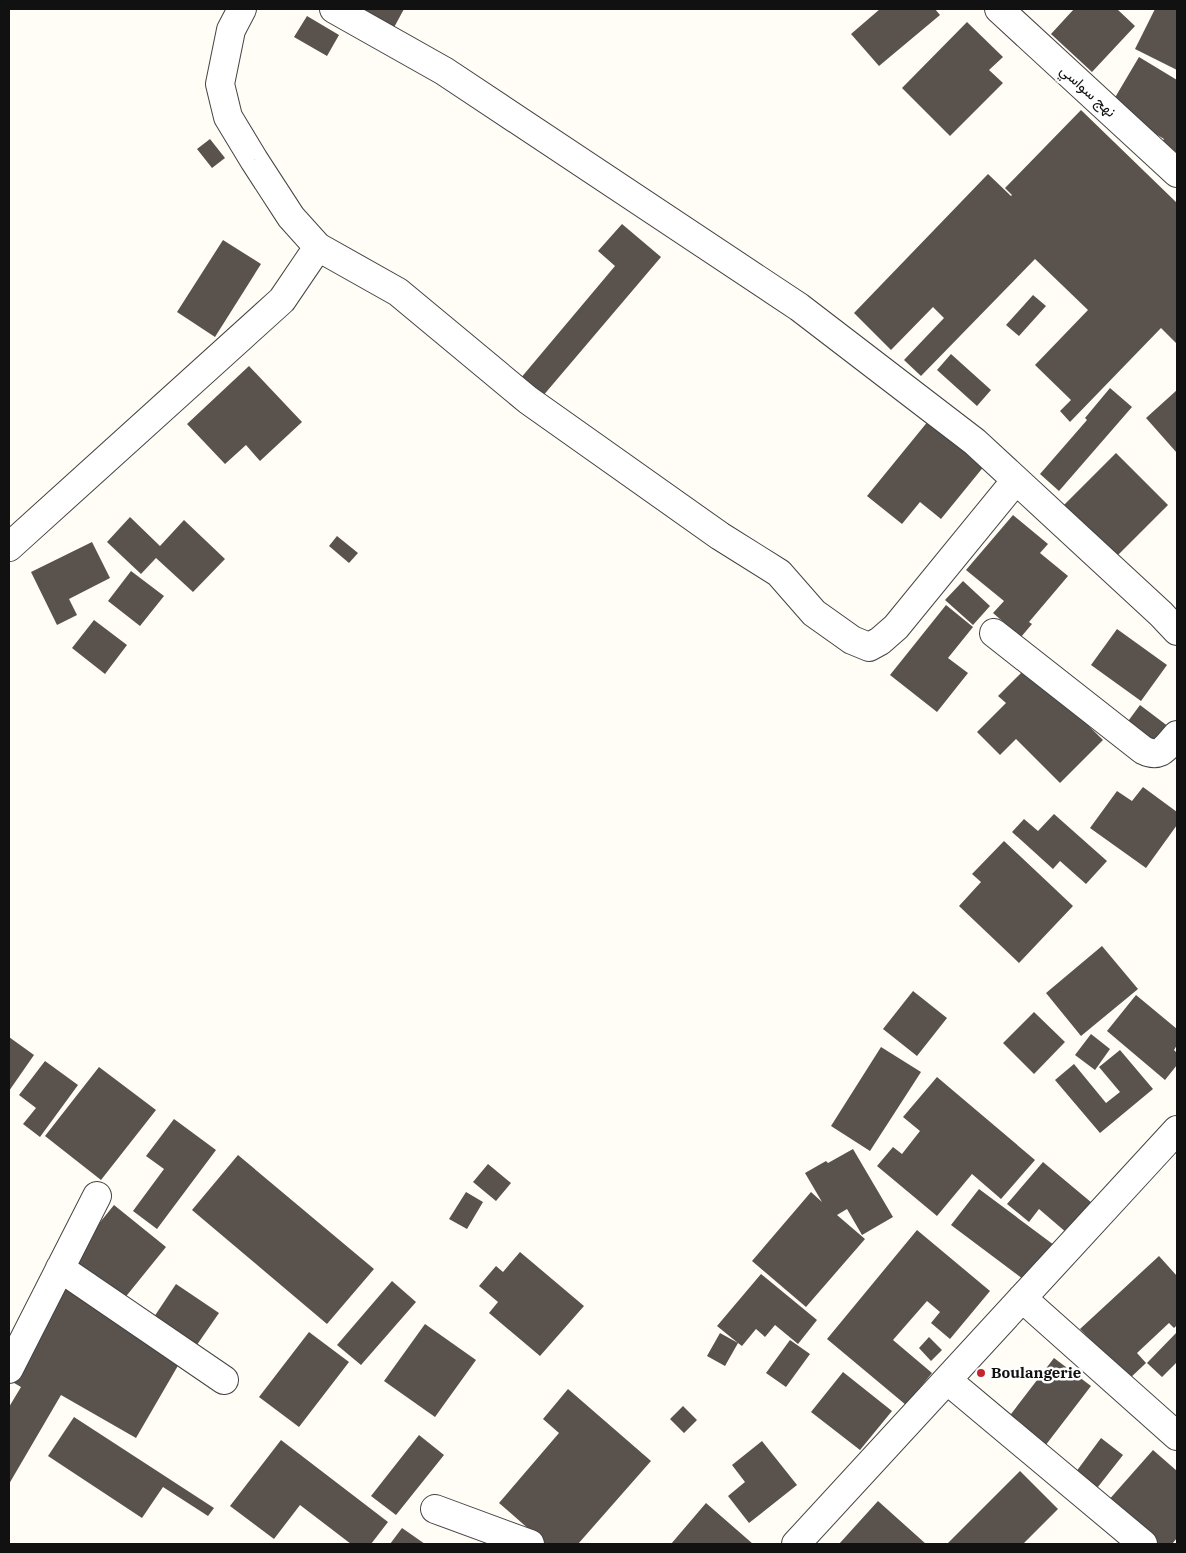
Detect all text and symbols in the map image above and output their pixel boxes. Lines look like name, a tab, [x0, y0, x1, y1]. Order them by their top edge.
street label: نهج سواسي	[1054, 60, 1120, 124]
place label: Boulangerie	[991, 1363, 1081, 1382]
marker: Boulangerie	[975, 1367, 987, 1379]

